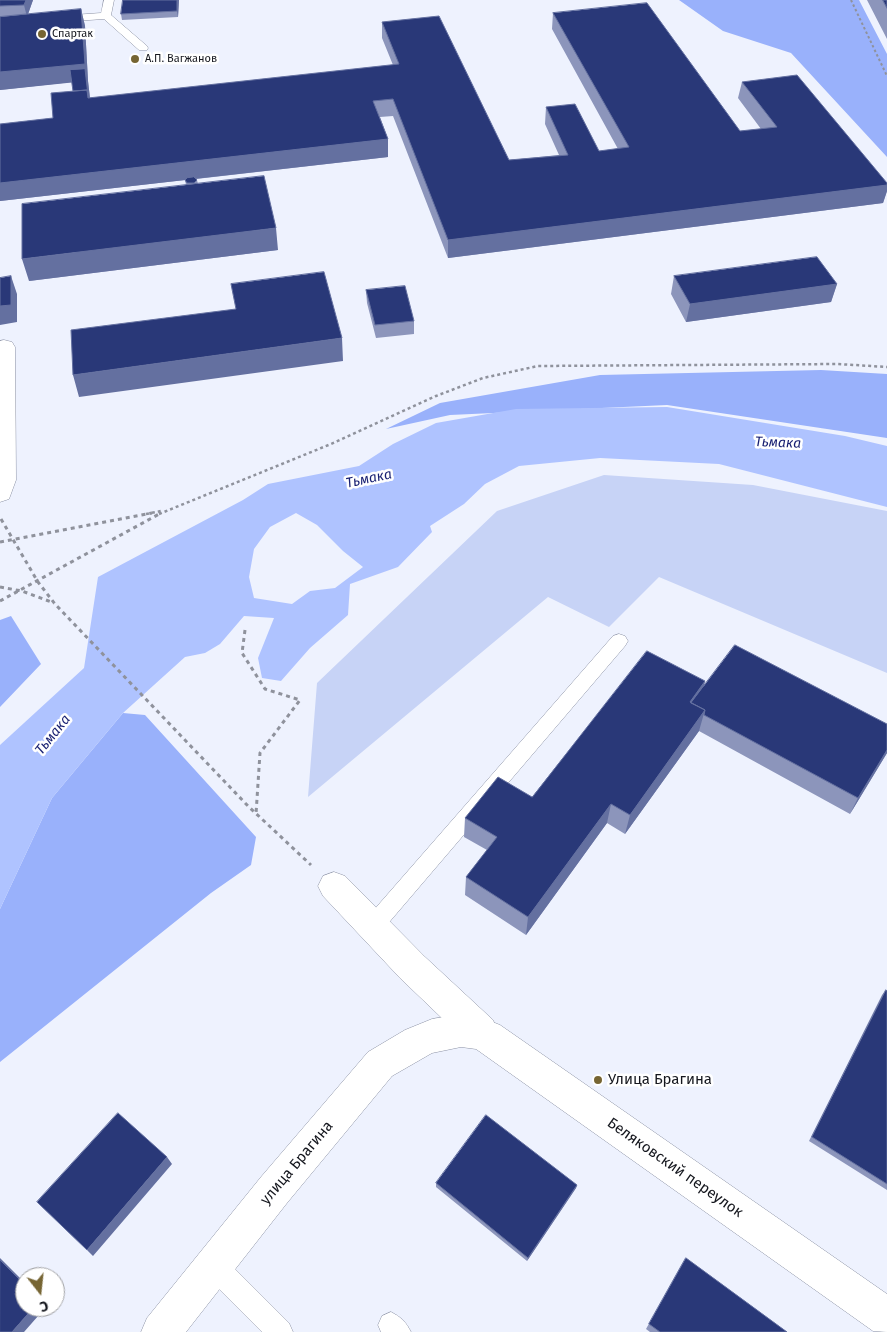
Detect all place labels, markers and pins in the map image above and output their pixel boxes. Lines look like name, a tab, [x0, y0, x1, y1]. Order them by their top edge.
place label: Спартак	[52, 27, 93, 41]
marker: Спартак	[36, 28, 48, 40]
place label: А.П. Вагжанов	[145, 52, 217, 66]
marker: А.П. Вагжанов	[129, 53, 141, 65]
place label: Улица Брагина	[608, 1071, 712, 1089]
marker: Улица Брагина	[592, 1074, 604, 1086]

